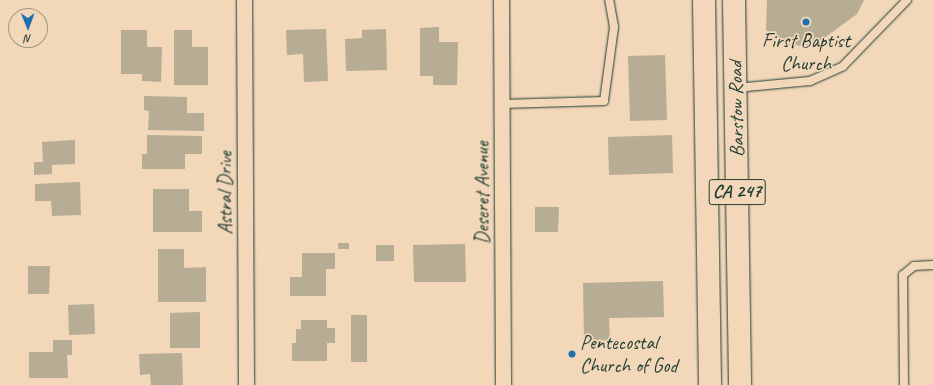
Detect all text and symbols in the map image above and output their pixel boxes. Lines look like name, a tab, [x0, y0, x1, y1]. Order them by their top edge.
north arrow	[8, 8, 48, 48]
marker: First Baptist Church	[801, 17, 811, 27]
place label: First Baptist Church	[762, 28, 850, 75]
text: N	[25, 32, 32, 46]
street label: Barstow Road	[723, 61, 749, 157]
street label: Deseret Avenue	[470, 142, 494, 244]
street label: Astral Drive	[213, 151, 237, 235]
road number: CA 247	[708, 175, 766, 209]
place label: Pentecostal Church of God	[580, 330, 677, 377]
marker: Pentecostal Church of God	[567, 349, 577, 359]

